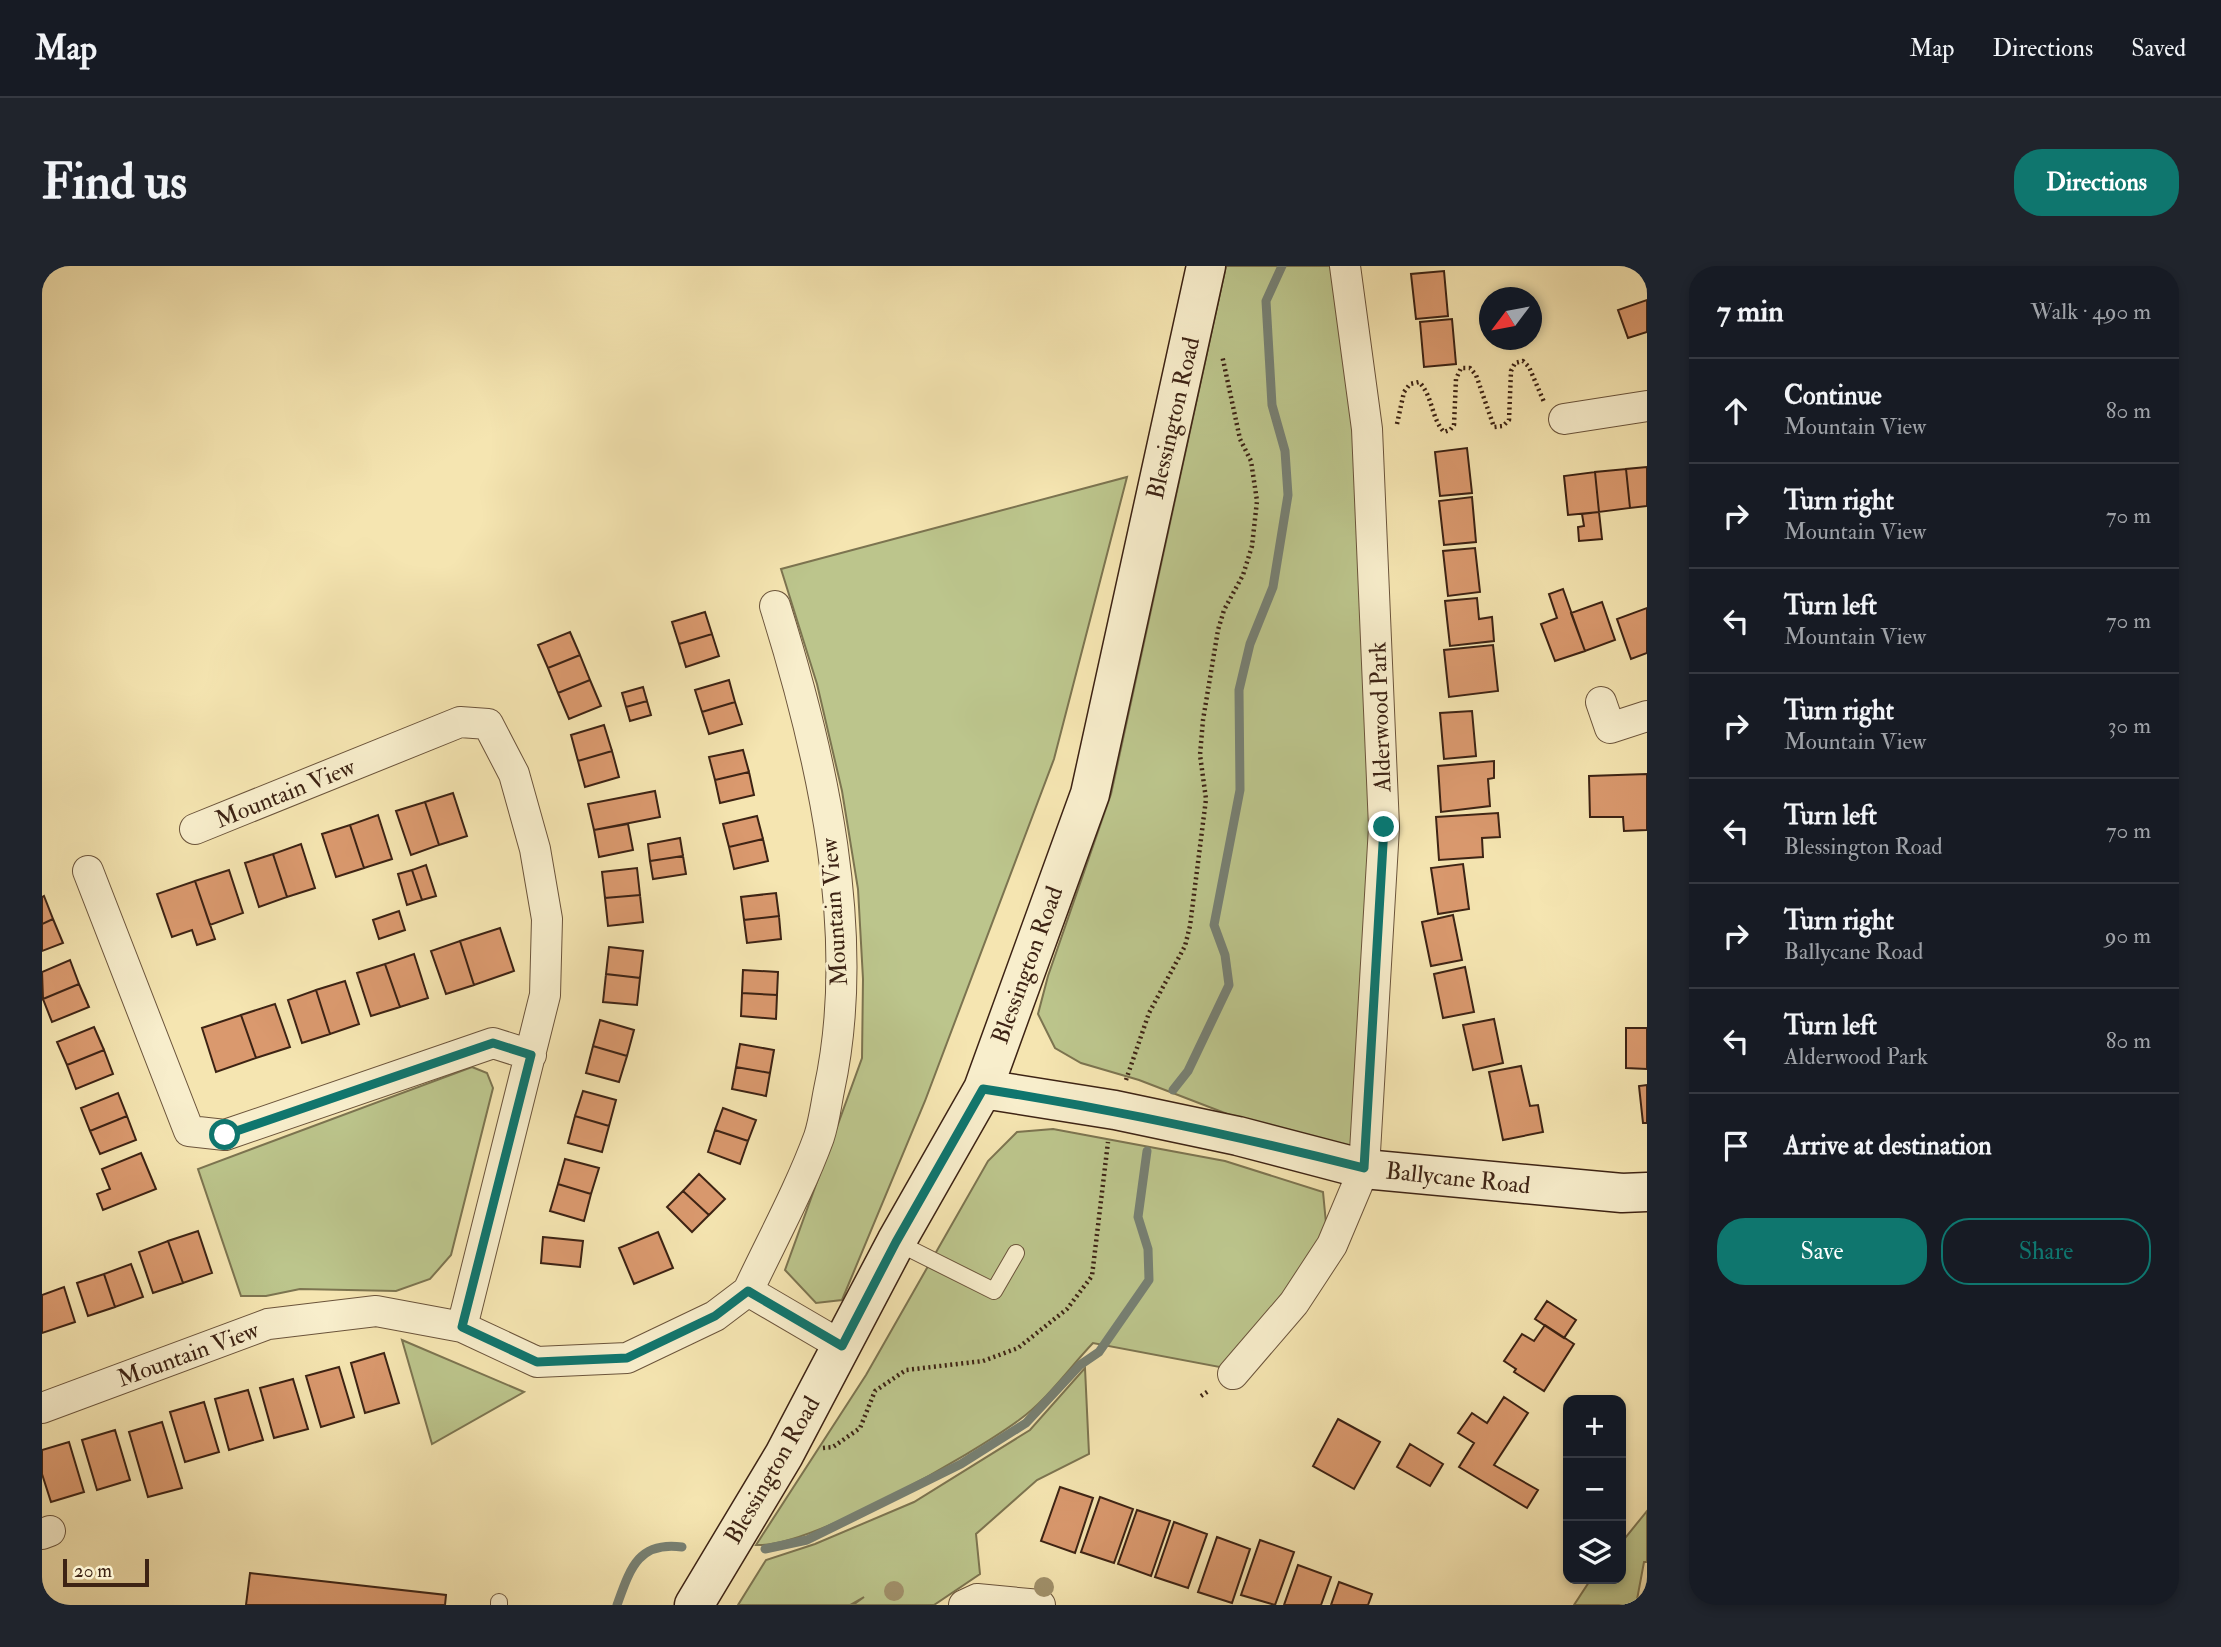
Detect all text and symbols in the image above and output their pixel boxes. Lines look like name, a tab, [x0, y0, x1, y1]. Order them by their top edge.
text: Map	[35, 28, 97, 69]
text: Map	[1909, 33, 1954, 64]
text: Directions	[1992, 33, 2093, 64]
text: Saved	[2131, 33, 2186, 64]
button: Directions	[2014, 149, 2179, 216]
text: Find us	[42, 152, 187, 213]
north arrow	[1479, 287, 1542, 350]
text: 7 min	[1717, 293, 1784, 330]
text: Walk · 490 m	[2030, 297, 2151, 326]
street label: Blessington Road	[1140, 334, 1207, 502]
text: Continue	[1784, 380, 1882, 412]
icon: ahead	[1717, 392, 1755, 430]
text: 80 m	[2106, 396, 2151, 425]
text: Mountain View	[1784, 412, 1926, 441]
text: Turn right	[1784, 485, 1894, 517]
icon: right	[1717, 497, 1755, 535]
text: 70 m	[2106, 501, 2151, 530]
text: Mountain View	[1784, 517, 1926, 546]
text: Turn left	[1784, 590, 1877, 622]
icon: left	[1717, 602, 1755, 640]
text: 70 m	[2106, 606, 2151, 635]
text: Mountain View	[1784, 622, 1926, 651]
street label: Alderwood Park	[1362, 641, 1399, 794]
text: Turn right	[1784, 695, 1894, 727]
icon: right	[1717, 707, 1755, 745]
text: 30 m	[2108, 711, 2151, 740]
text: Mountain View	[1784, 727, 1926, 756]
street label: Mountain View	[211, 751, 361, 836]
text: Turn left	[1784, 800, 1877, 832]
route end	[1368, 811, 1399, 842]
icon: left	[1717, 812, 1755, 850]
text: 70 m	[2106, 816, 2151, 845]
text: Blessington Road	[1784, 832, 1943, 861]
street label: Mountain View	[814, 836, 855, 987]
street label: Blessington Road	[985, 882, 1070, 1048]
text: Turn right	[1784, 905, 1894, 937]
icon: right	[1717, 917, 1755, 955]
text: 90 m	[2105, 921, 2151, 950]
text: Ballycane Road	[1784, 937, 1923, 966]
text: Turn left	[1784, 1010, 1877, 1042]
icon: left	[1717, 1022, 1755, 1060]
text: 80 m	[2106, 1026, 2151, 1055]
text: Alderwood Park	[1784, 1042, 1928, 1071]
route start	[209, 1119, 240, 1150]
icon: arrive	[1717, 1127, 1755, 1165]
text: Arrive at destination	[1784, 1130, 1992, 1162]
street label: Ballycane Road	[1384, 1155, 1532, 1202]
button: Save	[1717, 1218, 1927, 1285]
button: Share	[1941, 1218, 2151, 1285]
street label: Mountain View	[113, 1314, 264, 1394]
street label: Blessington Road	[718, 1391, 827, 1550]
map controls	[1563, 1395, 1626, 1584]
button: +	[1563, 1395, 1626, 1458]
button: −	[1563, 1458, 1626, 1521]
button: layers	[1563, 1521, 1626, 1584]
scale bar	[63, 1556, 149, 1588]
text: 20 m	[74, 1559, 112, 1583]

